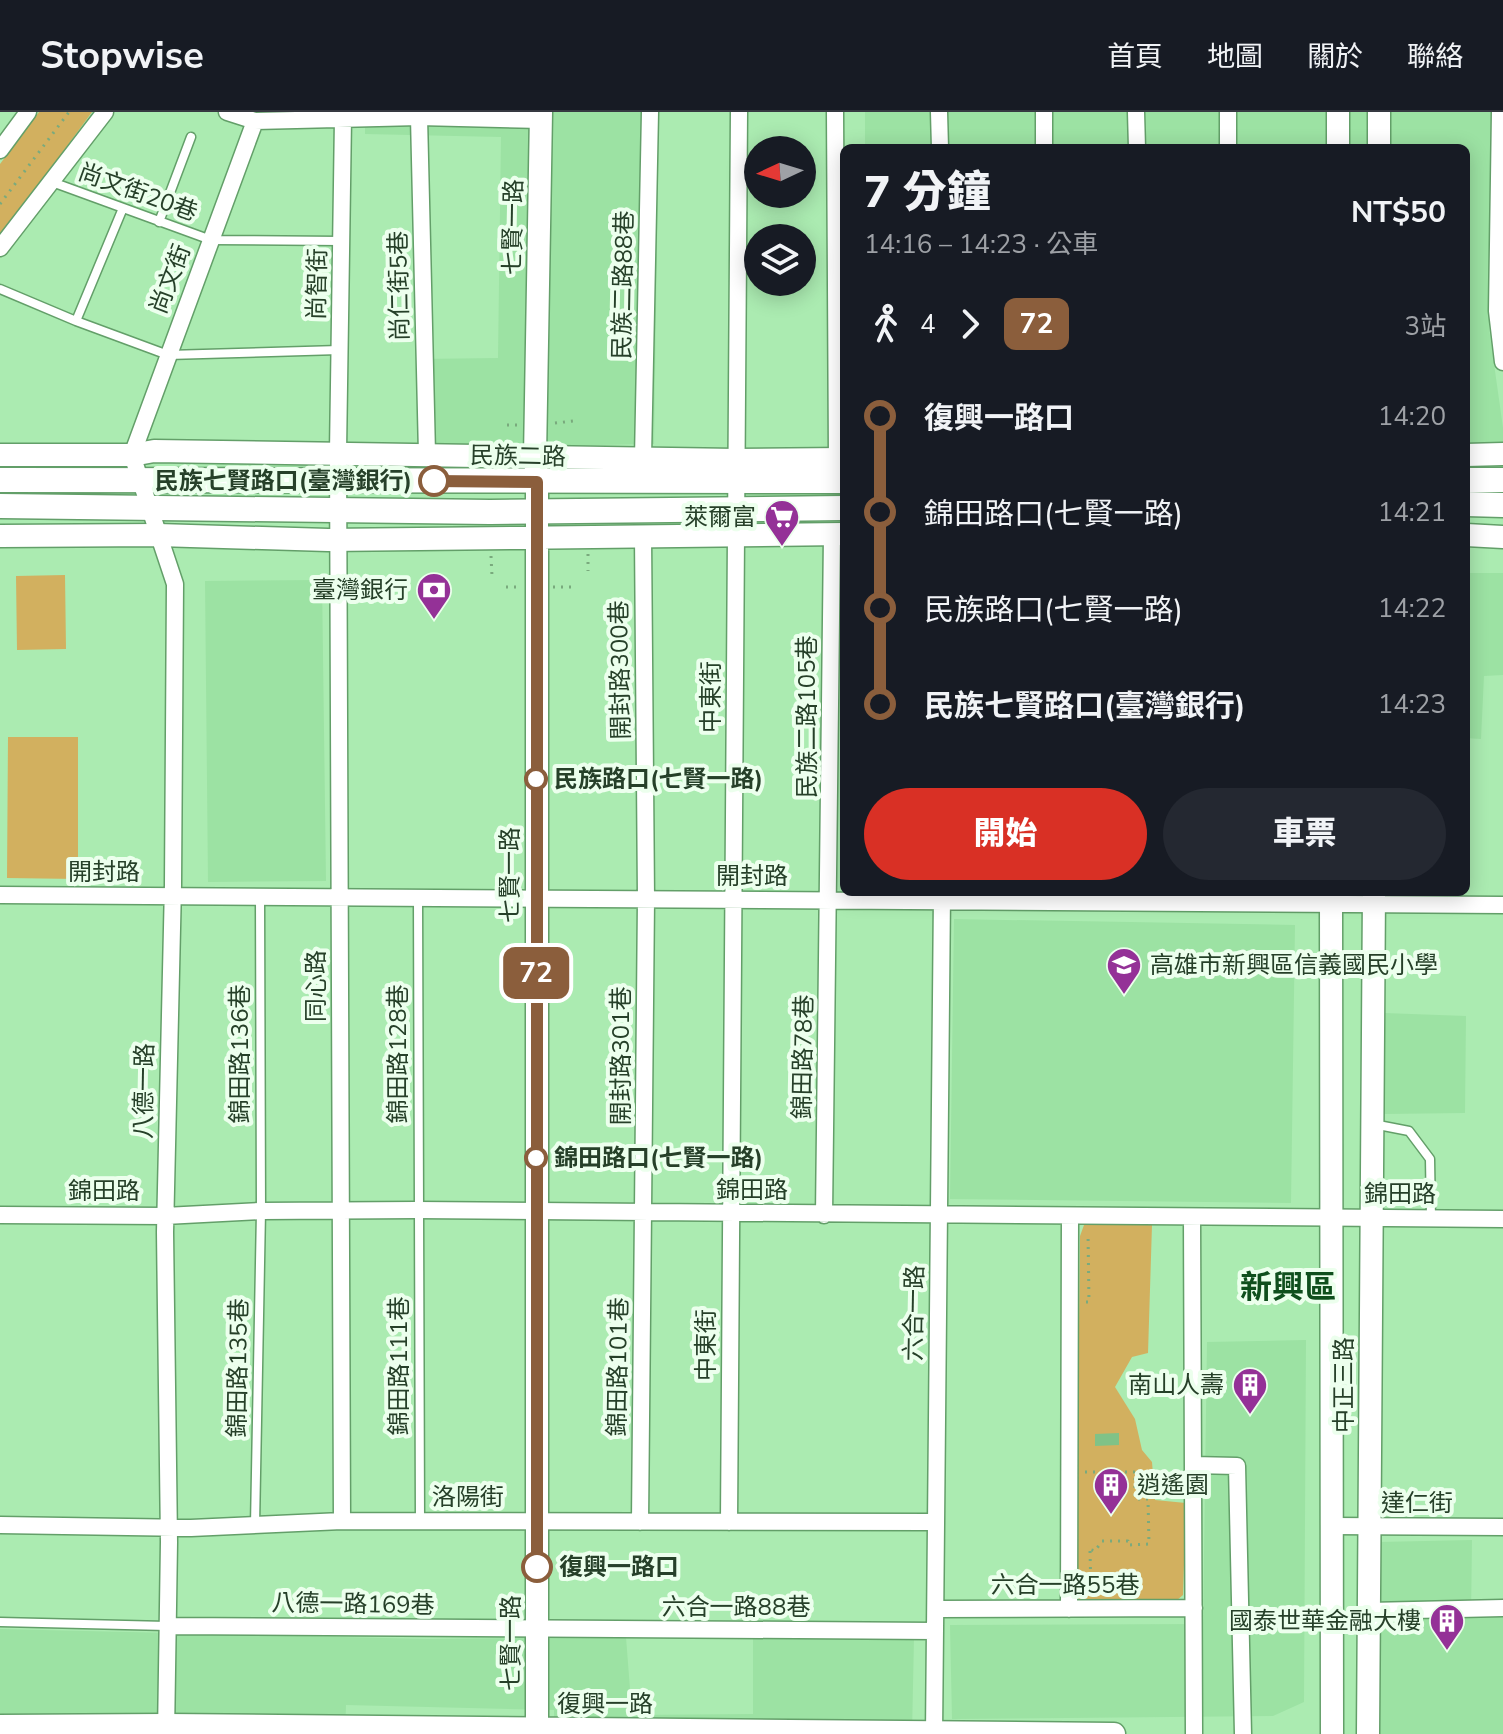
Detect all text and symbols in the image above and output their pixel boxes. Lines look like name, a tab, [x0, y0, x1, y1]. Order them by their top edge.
text: Stopwise	[40, 30, 204, 81]
text: 首頁	[1107, 38, 1163, 76]
text: 地圖	[1207, 38, 1263, 76]
text: 關於	[1307, 38, 1363, 76]
text: 聯絡	[1407, 38, 1463, 76]
north arrow	[744, 136, 816, 208]
map controls	[744, 136, 816, 296]
street label: 尚文街20巷	[74, 156, 202, 228]
text: 7 分鐘	[864, 163, 991, 223]
street label: 七賢一路	[496, 179, 530, 275]
text: NT$50	[1351, 192, 1446, 233]
street label: 民族二路88巷	[606, 210, 640, 360]
button: layers	[744, 224, 816, 296]
text: 14:16 – 14:23 · 公車	[864, 227, 1098, 262]
street label: 尚仁街5巷	[382, 231, 416, 341]
street label: 尚文街	[142, 240, 198, 318]
street label: 尚智街	[300, 248, 334, 320]
icon: walk	[864, 302, 908, 346]
icon: forward	[948, 302, 992, 346]
text: 72	[1020, 305, 1053, 343]
text: 4	[920, 307, 936, 342]
text: 3站	[1404, 309, 1446, 344]
text: 復興一路口	[924, 398, 1074, 439]
text: 14:20	[1378, 399, 1446, 434]
street label: 民族二路	[470, 439, 566, 473]
place label: 民族七賢路口(臺灣銀行)	[155, 465, 412, 497]
marker: 民族七賢路口(臺灣銀行)	[419, 466, 449, 496]
text: 錦田路口(七賢一路)	[924, 494, 1183, 535]
text: 14:21	[1378, 495, 1446, 530]
supermarket icon: 萊爾富	[763, 498, 801, 548]
place label: 萊爾富	[684, 501, 756, 533]
bank icon: 臺灣銀行	[415, 571, 453, 621]
place label: 臺灣銀行	[312, 574, 408, 606]
text: 民族路口(七賢一路)	[924, 590, 1183, 631]
text: 14:22	[1378, 591, 1446, 626]
street label: 開封路300巷	[603, 600, 637, 740]
street label: 民族二路105巷	[791, 635, 823, 799]
street label: 中東街	[695, 661, 727, 733]
text: 民族七賢路口(臺灣銀行)	[924, 686, 1245, 727]
text: 14:23	[1378, 687, 1446, 722]
place label: 民族路口(七賢一路)	[554, 763, 763, 795]
marker: 民族路口(七賢一路)	[525, 768, 547, 790]
button: 開始	[864, 788, 1147, 880]
button: 車票	[1163, 788, 1446, 880]
street label: 七賢一路	[494, 827, 526, 923]
street label: 開封路	[68, 856, 140, 888]
street label: 開封路	[716, 860, 788, 892]
school or university icon: 高雄市新興區信義國民小學	[1105, 946, 1143, 996]
line badge: 72	[500, 947, 572, 999]
place label: 高雄市新興區信義國民小學	[1150, 949, 1438, 981]
street label: 同心路	[300, 950, 332, 1022]
text: 72	[519, 954, 553, 992]
street label: 錦田路136巷	[224, 984, 256, 1124]
street label: 錦田路128巷	[382, 984, 414, 1124]
street label: 開封路301巷	[605, 986, 637, 1126]
street label: 錦田路78巷	[786, 994, 820, 1120]
street label: 八德一路	[127, 1043, 161, 1139]
place label: 錦田路口(七賢一路)	[554, 1142, 763, 1174]
marker: 錦田路口(七賢一路)	[525, 1147, 547, 1169]
street label: 錦田路	[716, 1174, 788, 1206]
street label: 錦田路	[68, 1175, 140, 1207]
street label: 錦田路	[1364, 1178, 1436, 1210]
street label: 六合一路	[897, 1265, 931, 1361]
district label: 新興區	[1240, 1266, 1336, 1309]
street label: 錦田路111巷	[383, 1296, 415, 1436]
street label: 錦田路101巷	[601, 1297, 635, 1437]
street label: 錦田路135巷	[221, 1298, 255, 1438]
street label: 中東街	[690, 1309, 722, 1381]
street label: 中正三路	[1328, 1337, 1360, 1433]
building icon: 南山人壽	[1231, 1366, 1269, 1416]
place label: 南山人壽	[1128, 1369, 1224, 1401]
building icon: 逍遙園	[1092, 1466, 1130, 1516]
place label: 逍遙園	[1137, 1469, 1209, 1501]
street label: 洛陽街	[432, 1481, 504, 1513]
street label: 達仁街	[1381, 1487, 1453, 1519]
place label: 復興一路口	[559, 1551, 679, 1583]
marker: 復興一路口	[522, 1552, 552, 1582]
street label: 六合一路55巷	[991, 1569, 1139, 1601]
street label: 八德一路169巷	[271, 1587, 435, 1621]
street label: 六合一路88巷	[662, 1591, 810, 1623]
street label: 七賢一路	[495, 1595, 527, 1691]
building icon: 國泰世華金融大樓	[1428, 1602, 1466, 1652]
place label: 國泰世華金融大樓	[1229, 1605, 1421, 1637]
street label: 復興一路	[557, 1688, 653, 1720]

